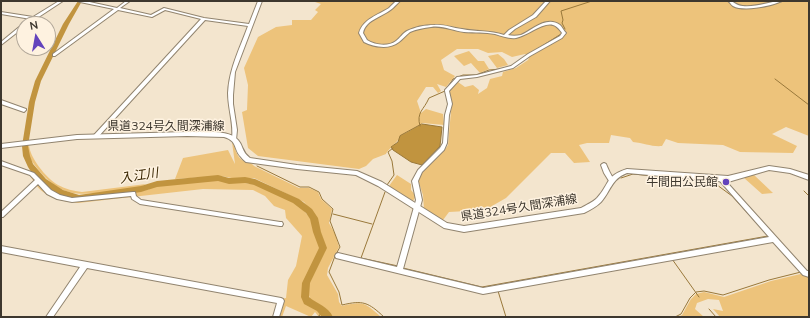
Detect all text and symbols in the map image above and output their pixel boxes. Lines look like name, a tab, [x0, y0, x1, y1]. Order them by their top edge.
north arrow	[16, 16, 56, 56]
text: N	[28, 18, 39, 33]
street label: 県道324号久間深浦線	[107, 119, 225, 133]
water label: 入江川	[119, 165, 159, 187]
place label: 牛間田公民館	[646, 175, 718, 189]
marker: 牛間田公民館	[721, 177, 731, 187]
street label: 県道324号久間深浦線	[460, 192, 578, 224]

